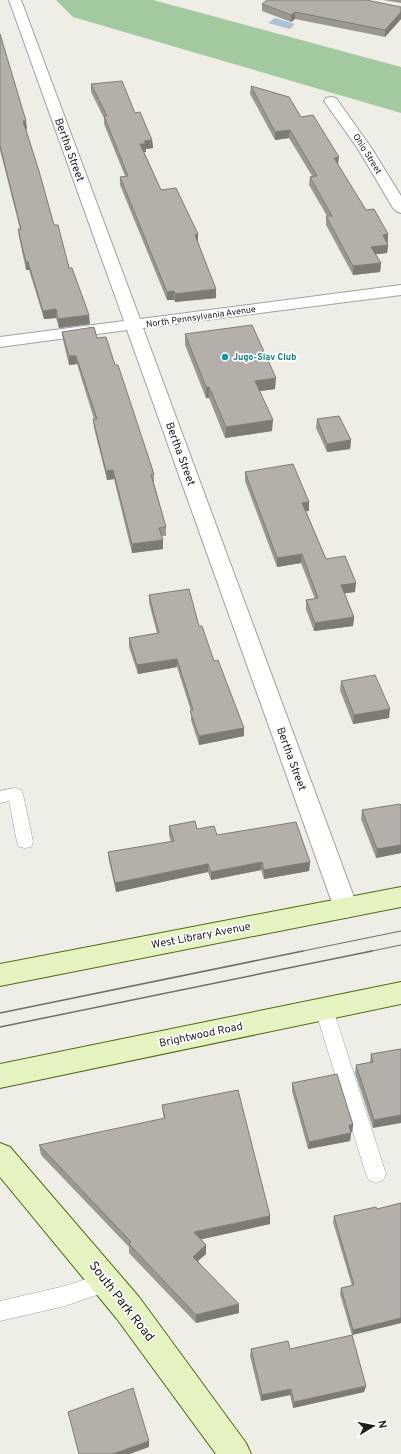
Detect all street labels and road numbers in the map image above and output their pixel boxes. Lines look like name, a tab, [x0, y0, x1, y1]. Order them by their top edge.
street label: Bertha Street	[51, 116, 87, 184]
street label: Ohio Street	[350, 132, 384, 176]
street label: North Pennsylvania Avenue	[145, 304, 257, 330]
street label: Bertha Street	[162, 420, 198, 488]
street label: Bertha Street	[273, 725, 309, 793]
street label: West Library Avenue	[150, 919, 252, 952]
street label: Brightwood Road	[158, 1019, 244, 1051]
street label: South Park Road	[85, 1259, 157, 1345]

